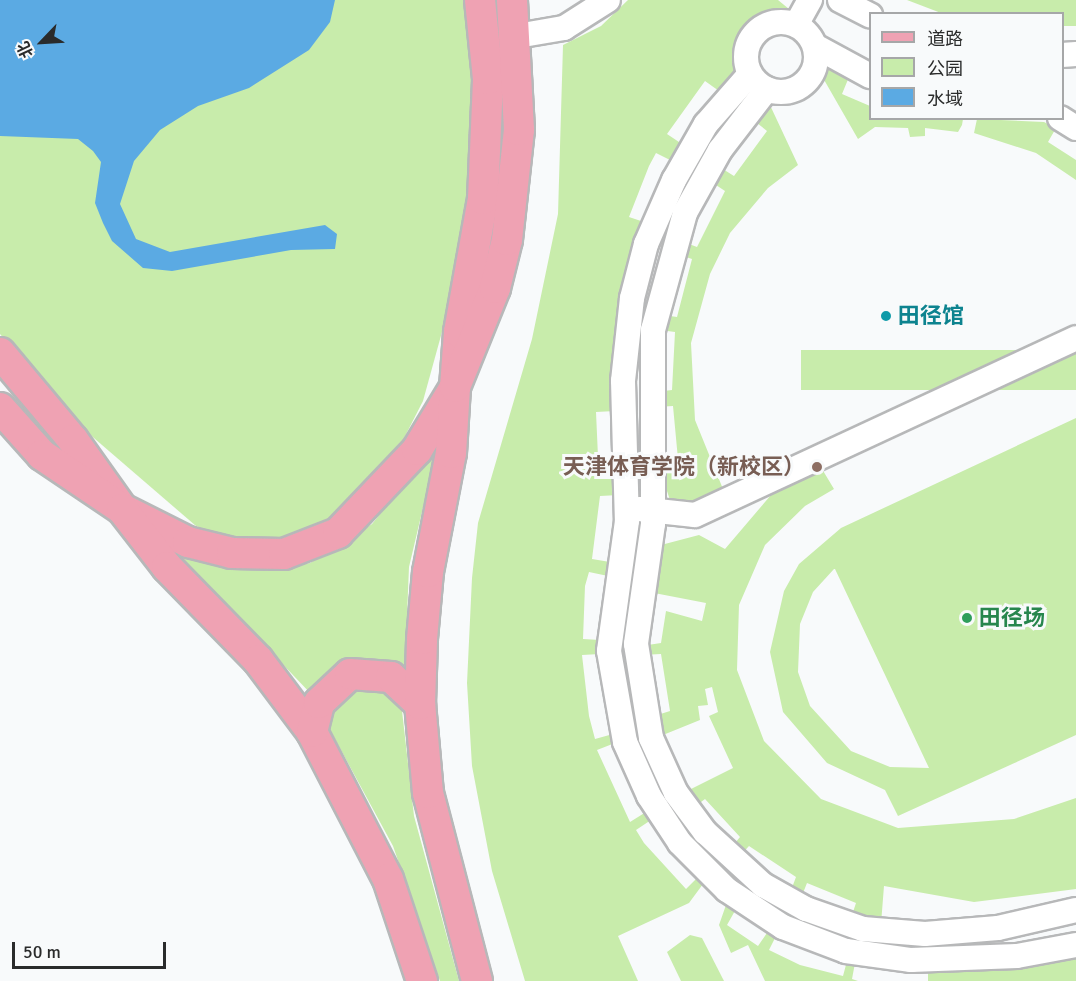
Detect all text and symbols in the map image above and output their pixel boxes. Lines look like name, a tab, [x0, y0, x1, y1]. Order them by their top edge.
north arrow	[12, 12, 72, 72]
legend	[869, 12, 1064, 120]
text: 道路	[927, 28, 963, 50]
text: 北	[13, 38, 38, 61]
text: 公园	[927, 58, 963, 80]
text: 水域	[927, 88, 963, 110]
place label: 田径馆	[898, 303, 964, 329]
marker: 田径馆	[879, 309, 893, 323]
place label: 天津体育学院（新校区）	[563, 454, 805, 480]
marker: 天津体育学院（新校区）	[810, 460, 824, 474]
place label: 田径场	[979, 605, 1045, 631]
marker: 田径场	[960, 611, 974, 625]
scale bar	[15, 930, 170, 968]
text: 50 m	[23, 941, 61, 963]

